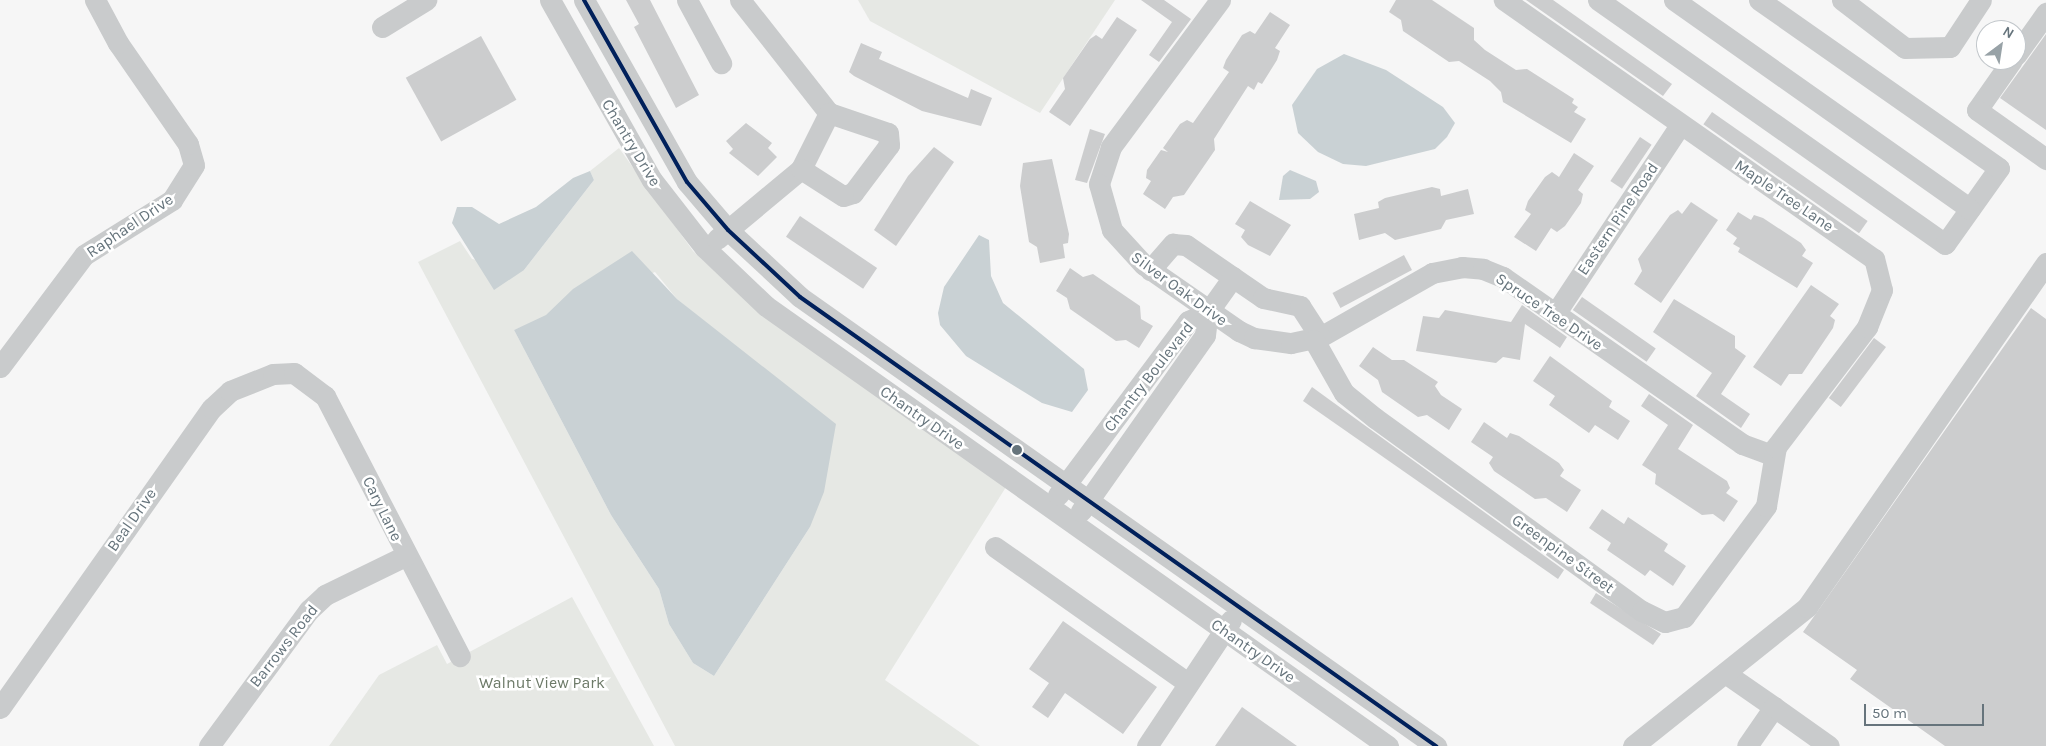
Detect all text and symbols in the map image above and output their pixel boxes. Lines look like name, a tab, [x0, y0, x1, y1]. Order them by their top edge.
north arrow	[1976, 20, 2026, 70]
text: N	[2000, 23, 2017, 42]
street label: Chantry Drive	[597, 96, 665, 190]
street label: Maple Tree Lane	[1731, 156, 1837, 236]
street label: Eastern Pine Road	[1573, 159, 1663, 279]
street label: Raphael Drive	[83, 190, 177, 262]
street label: Silver Oak Drive	[1127, 248, 1231, 330]
street label: Spruce Tree Drive	[1492, 269, 1606, 355]
street label: Chantry Boulevard	[1100, 318, 1198, 436]
street label: Chantry Drive	[876, 382, 968, 454]
unlabelled marker	[1012, 445, 1022, 455]
street label: Cary Lane	[358, 473, 406, 545]
street label: Beal Drive	[103, 485, 161, 555]
street label: Greenpine Street	[1508, 510, 1618, 598]
street label: Barrows Road	[246, 601, 322, 691]
street label: Chantry Drive	[1207, 615, 1299, 687]
park label: Walnut View Park	[479, 673, 605, 693]
scale bar	[1866, 694, 1986, 726]
text: 50 m	[1872, 704, 1907, 722]

